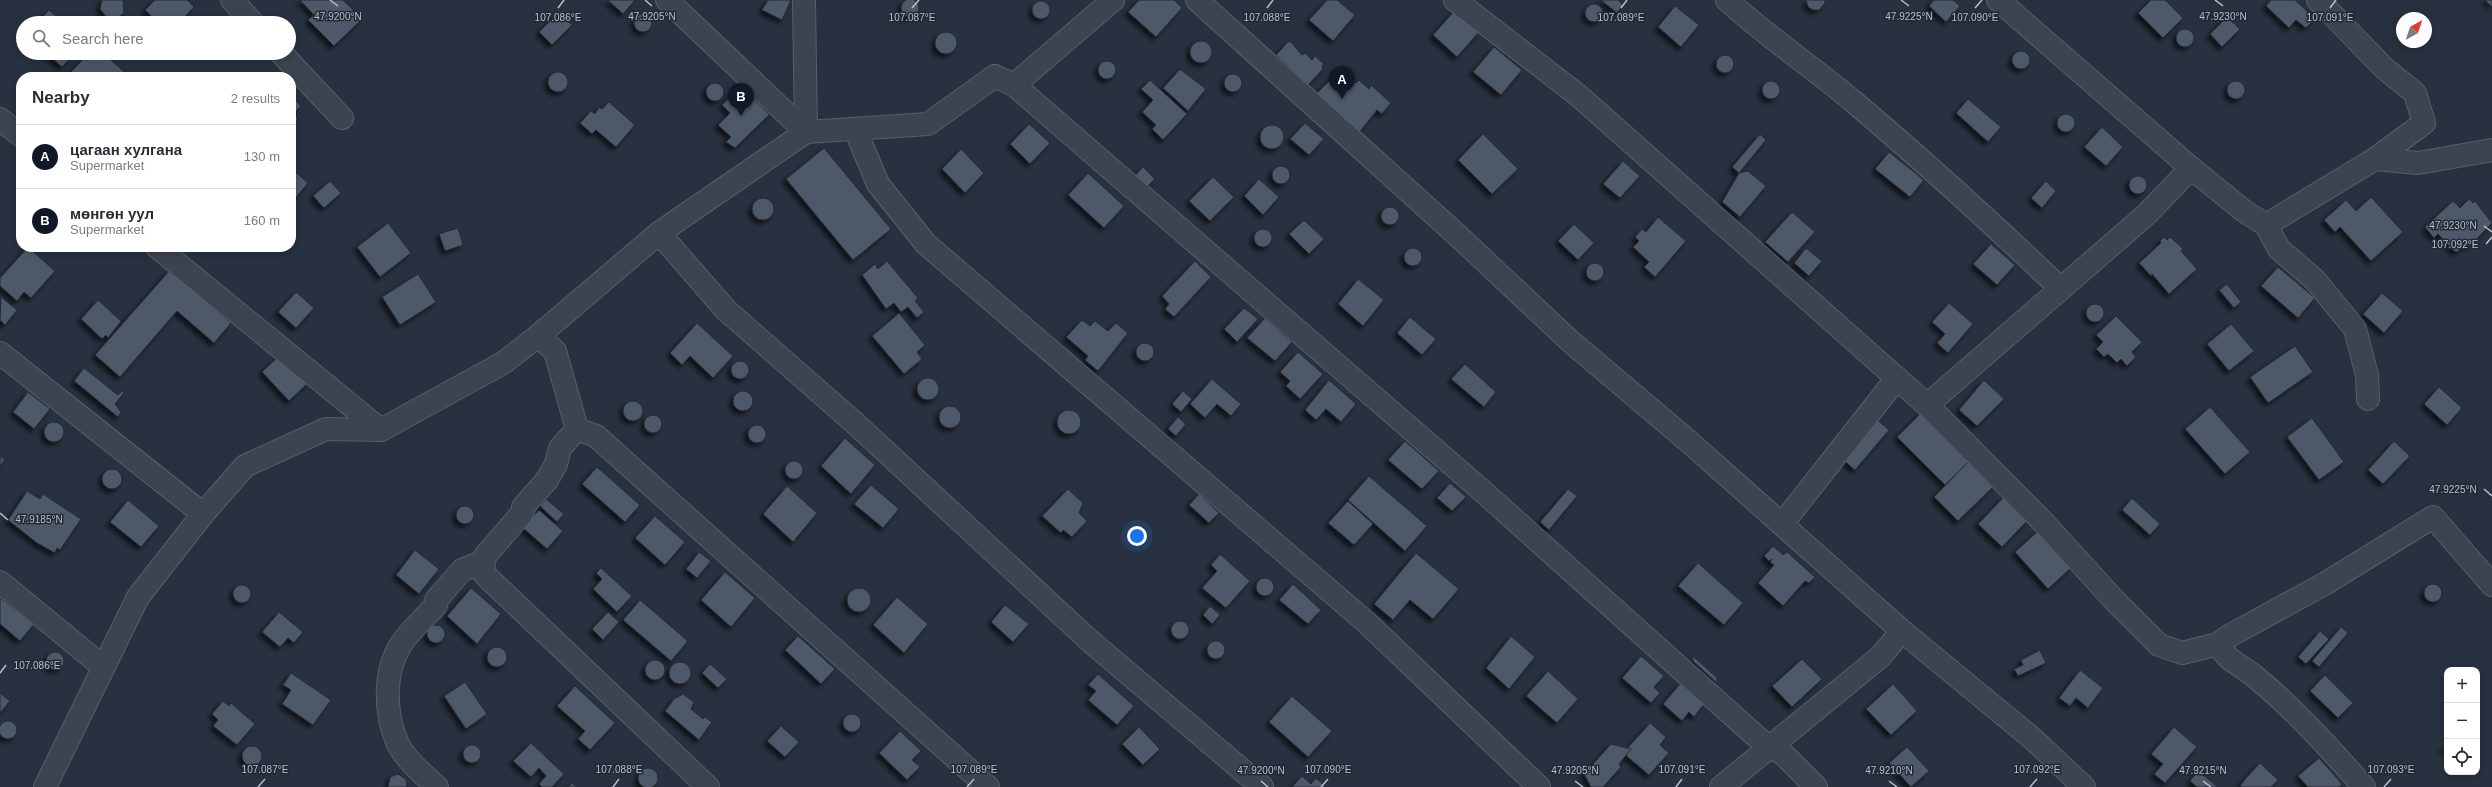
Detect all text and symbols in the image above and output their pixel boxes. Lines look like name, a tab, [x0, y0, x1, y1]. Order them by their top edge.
text: 47.9200°N	[314, 11, 362, 22]
text: 47.9205°N	[628, 11, 676, 22]
text: 47.9225°N	[1885, 11, 1933, 22]
text: 47.9230°N	[2199, 11, 2247, 22]
text: 107.086°E	[535, 12, 582, 23]
text: 107.087°E	[889, 12, 936, 23]
text: 107.088°E	[1244, 12, 1291, 23]
text: 107.089°E	[1598, 12, 1645, 23]
text: 107.090°E	[1952, 12, 1999, 23]
text: 107.091°E	[2307, 12, 2354, 23]
north arrow	[2396, 12, 2432, 48]
search box	[16, 16, 296, 60]
icon: search	[30, 27, 52, 49]
text: Search here	[62, 30, 144, 47]
pin: A	[1329, 66, 1355, 99]
pin: B	[728, 83, 754, 116]
text: Nearby	[32, 88, 90, 107]
text: 2 results	[231, 91, 280, 106]
text: цагаан хулгана	[70, 141, 182, 158]
text: A	[40, 149, 50, 164]
text: 130 m	[244, 149, 280, 164]
text: Supermarket	[70, 158, 144, 173]
text: мөнгөн уул	[70, 205, 154, 222]
text: B	[40, 213, 50, 228]
text: 160 m	[244, 213, 280, 228]
text: 47.9230°N	[2429, 220, 2477, 231]
text: Supermarket	[70, 222, 144, 237]
text: 107.092°E	[2432, 239, 2479, 250]
text: 47.9225°N	[2429, 484, 2477, 495]
text: 47.9185°N	[15, 514, 63, 525]
your location	[1127, 526, 1147, 546]
text: 107.086°E	[14, 660, 61, 671]
map controls	[2444, 667, 2480, 775]
button: +	[2444, 667, 2480, 703]
button: −	[2444, 703, 2480, 739]
button: locate	[2444, 739, 2480, 775]
text: 107.087°E	[242, 764, 289, 775]
text: 107.088°E	[596, 764, 643, 775]
text: 107.089°E	[951, 764, 998, 775]
text: 107.090°E	[1305, 764, 1352, 775]
text: 107.091°E	[1659, 764, 1706, 775]
text: 107.092°E	[2014, 764, 2061, 775]
text: 107.093°E	[2368, 764, 2415, 775]
text: 47.9200°N	[1237, 765, 1285, 776]
text: 47.9205°N	[1551, 765, 1599, 776]
text: 47.9210°N	[1865, 765, 1913, 776]
text: 47.9215°N	[2179, 765, 2227, 776]

